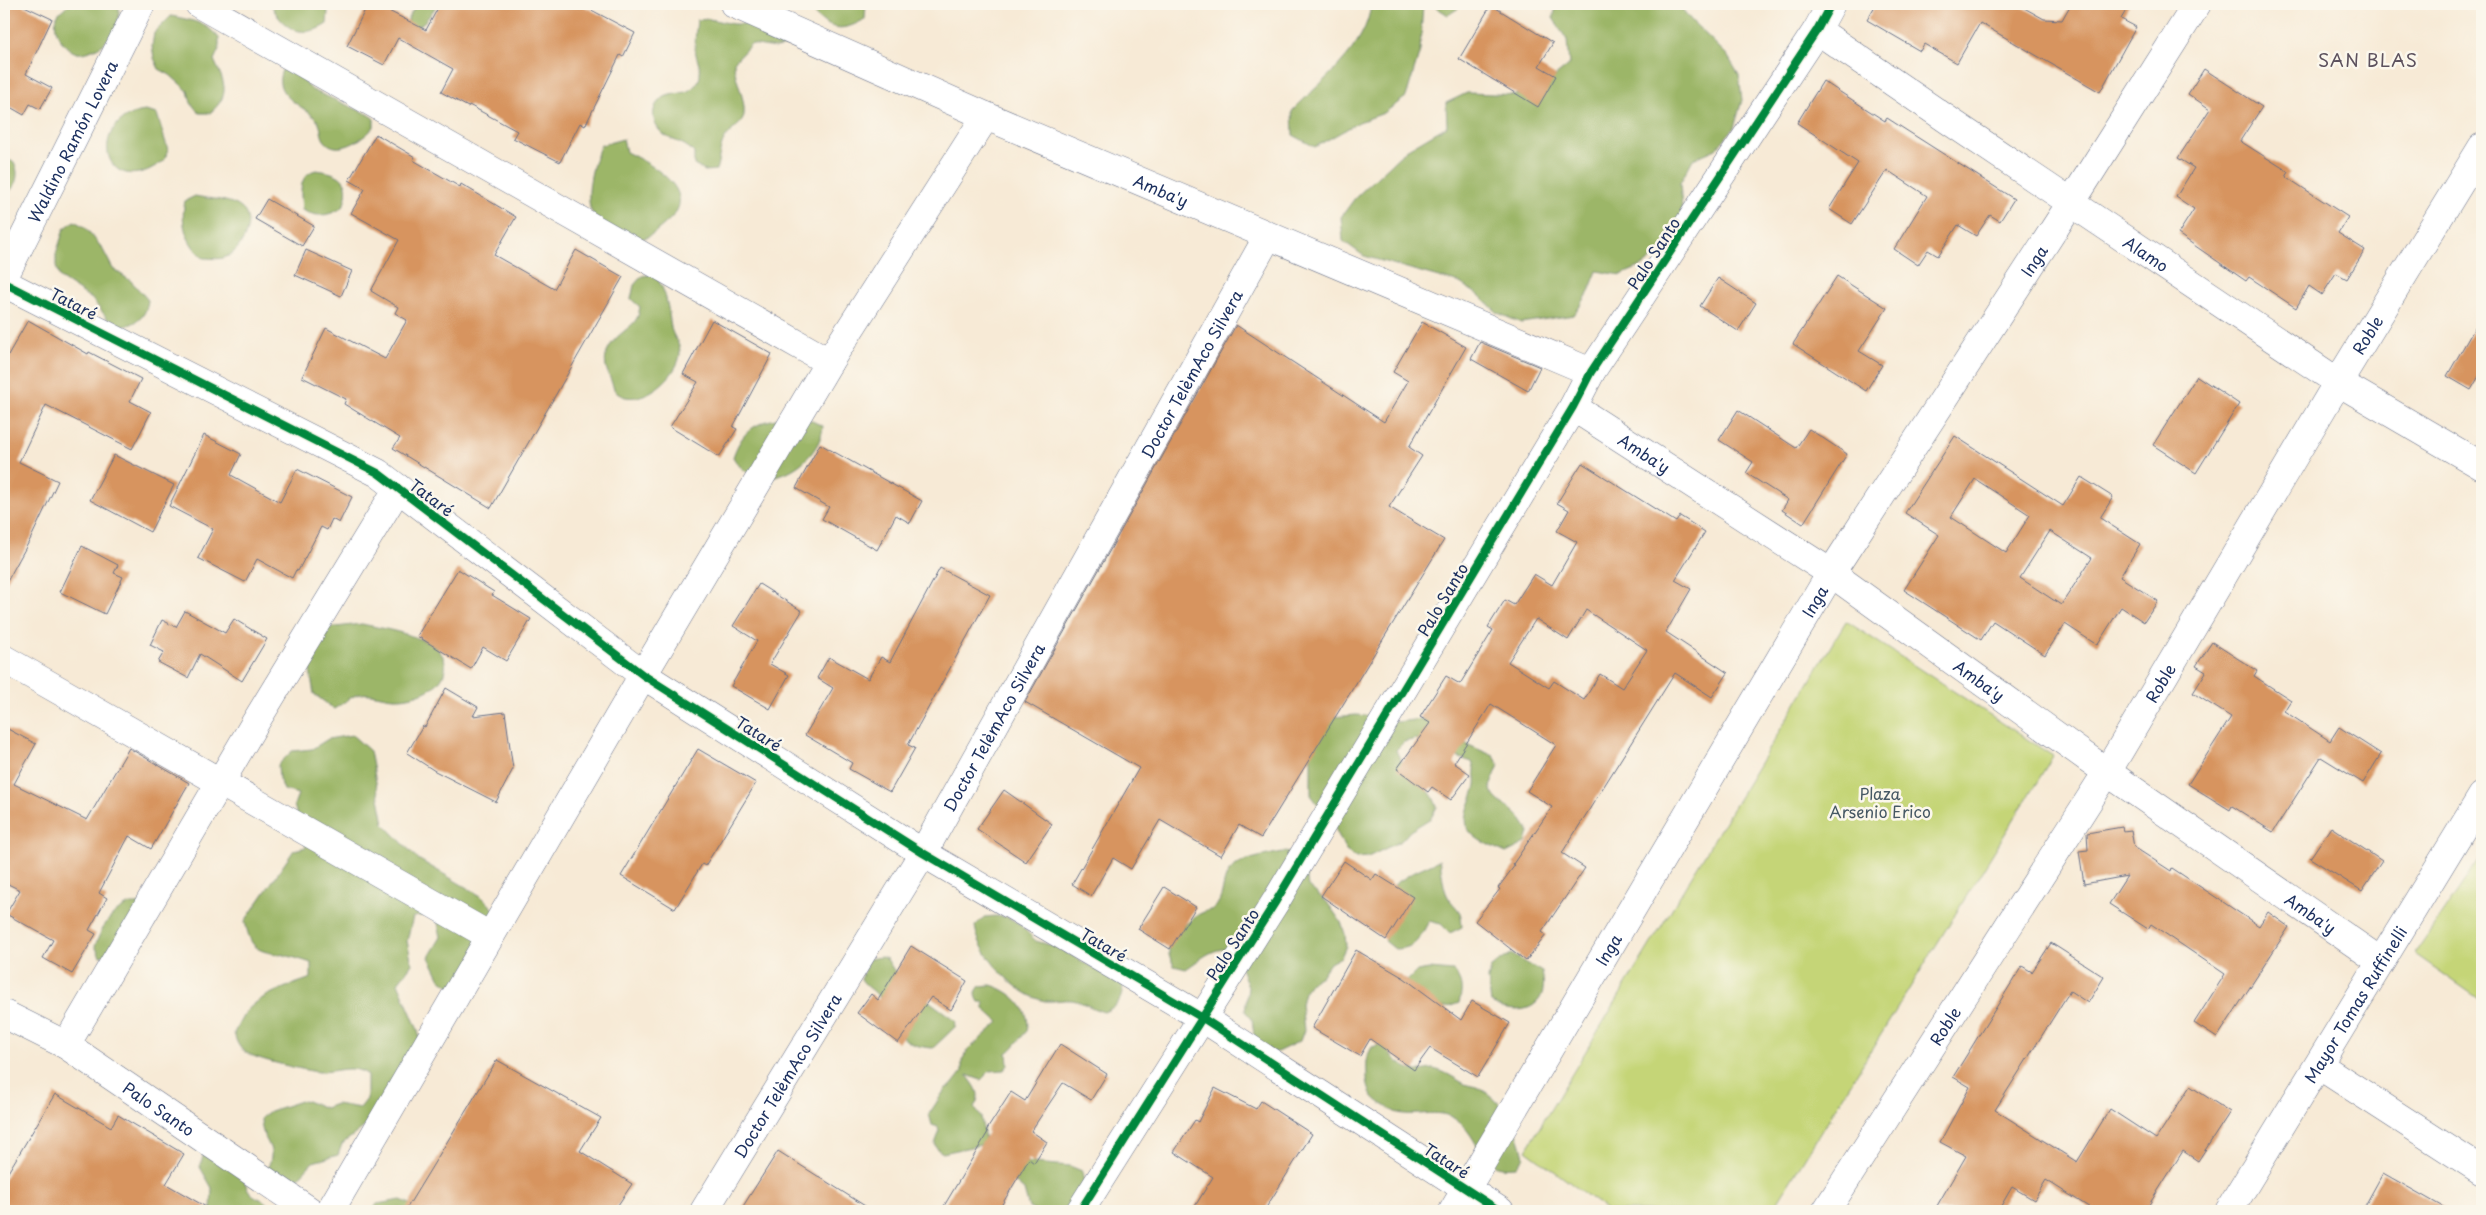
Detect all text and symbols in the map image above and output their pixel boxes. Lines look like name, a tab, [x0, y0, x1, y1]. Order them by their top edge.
district label: SAN BLAS	[2318, 46, 2418, 73]
street label: Waldino Ramón Lovera	[21, 55, 123, 226]
street label: Amba'y	[1130, 168, 1192, 212]
street label: Palo Santo	[1621, 212, 1685, 294]
street label: Alamo	[2119, 229, 2174, 277]
street label: Inga	[2015, 240, 2053, 281]
street label: Tataré	[46, 281, 102, 325]
street label: Doctor TelèmAco Silvera	[1134, 285, 1248, 462]
street label: Roble	[2346, 310, 2388, 359]
street label: Amba'y	[1614, 427, 1675, 479]
street label: Tataré	[405, 472, 459, 522]
street label: Palo Santo	[1411, 558, 1473, 640]
street label: Inga	[1796, 581, 1833, 621]
street label: Doctor TelèmAco Silvera	[937, 638, 1050, 816]
street label: Amba'y	[1949, 654, 2010, 707]
street label: Roble	[2139, 658, 2181, 707]
street label: Tataré	[731, 710, 787, 756]
park label: Plaza Arsenio Erico	[1829, 781, 1931, 823]
street label: Amba'y	[2280, 887, 2341, 939]
street label: Palo Santo	[1200, 903, 1264, 985]
street label: Tataré	[1076, 921, 1132, 967]
street label: Mayor Tomas Ruffinelli	[2298, 921, 2412, 1087]
street label: Inga	[1589, 929, 1627, 970]
street label: Doctor TelèmAco Silvera	[727, 988, 847, 1162]
street label: Roble	[1923, 1001, 1966, 1050]
street label: Palo Santo	[119, 1075, 200, 1141]
street label: Tataré	[1419, 1136, 1475, 1184]

